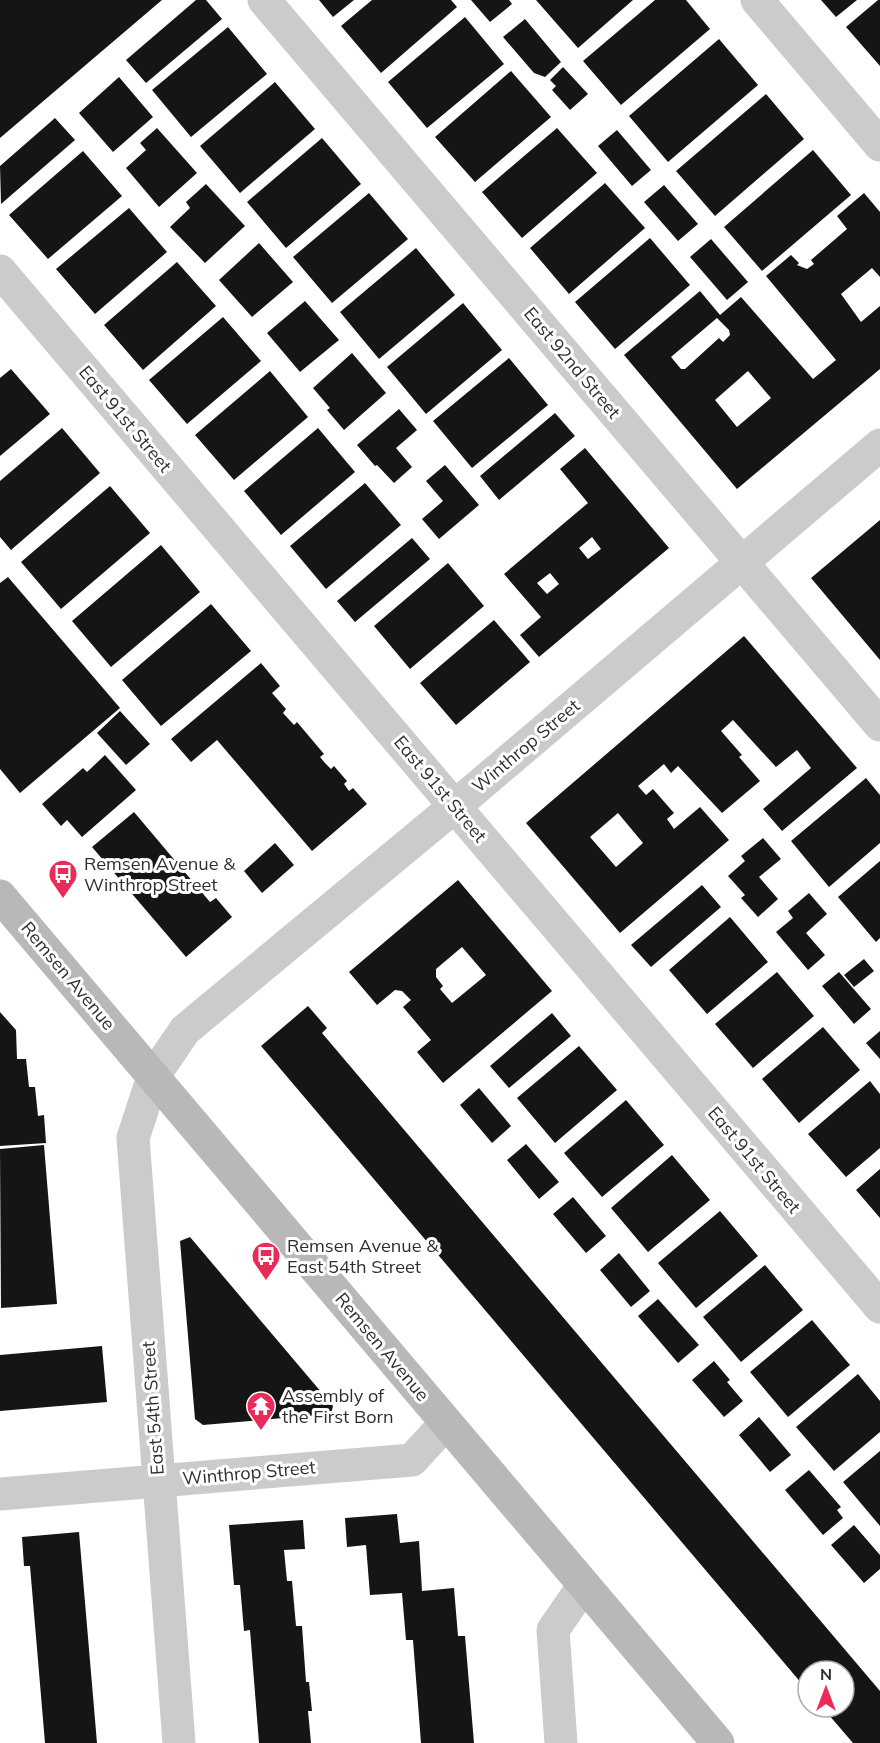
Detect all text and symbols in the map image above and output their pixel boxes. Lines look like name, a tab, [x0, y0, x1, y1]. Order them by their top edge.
street label: East 92nd Street	[519, 302, 626, 423]
street label: East 91st Street	[74, 361, 177, 477]
street label: Winthrop Street	[467, 694, 584, 797]
street label: East 91st Street	[389, 731, 492, 847]
place label: Remsen Avenue & Winthrop Street	[84, 852, 236, 896]
bus stop icon: Remsen Avenue & Winthrop Street	[47, 858, 79, 900]
street label: Remsen Avenue	[16, 917, 120, 1035]
street label: East 91st Street	[703, 1102, 806, 1218]
place label: Remsen Avenue & East 54th Street	[287, 1234, 439, 1278]
bus stop icon: Remsen Avenue & East 54th Street	[250, 1240, 282, 1282]
street label: Remsen Avenue	[330, 1288, 434, 1406]
street label: East 54th Street	[136, 1340, 169, 1476]
place label: Assembly of the First Born	[282, 1384, 394, 1428]
temple icon: Assembly of the First Born	[245, 1390, 277, 1432]
street label: Winthrop Street	[181, 1455, 317, 1490]
north arrow	[796, 1659, 856, 1719]
text: N	[820, 1664, 832, 1684]

